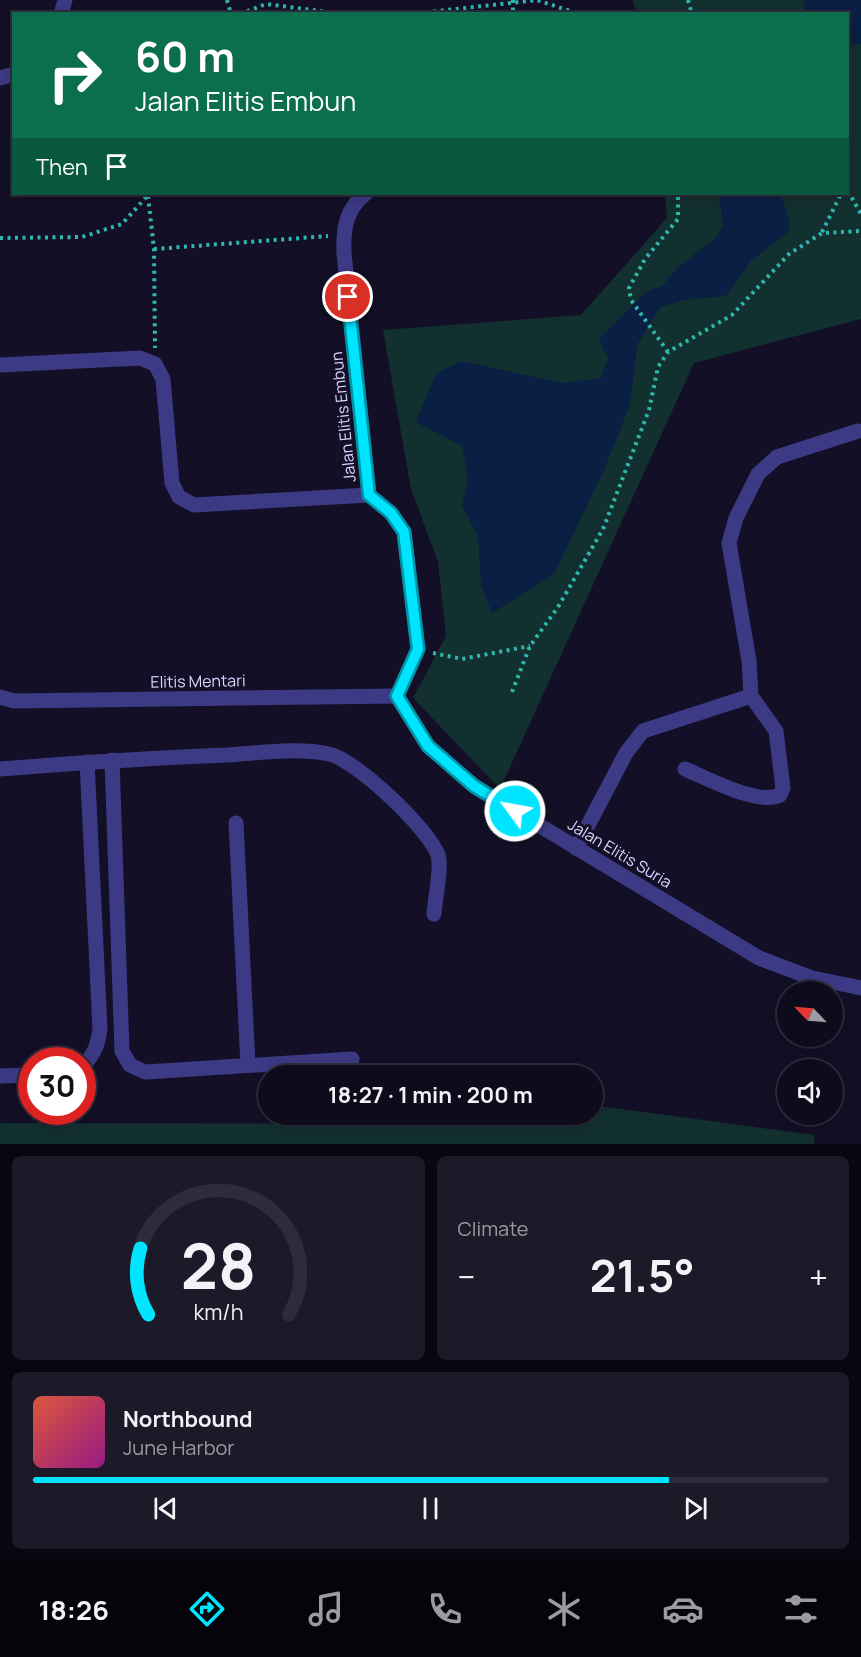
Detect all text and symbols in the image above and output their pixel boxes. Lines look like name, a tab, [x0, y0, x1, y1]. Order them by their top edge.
text: 60 m	[135, 27, 235, 85]
icon: right	[36, 36, 114, 114]
text: Jalan Elitis Embun	[135, 82, 356, 119]
icon: arrive	[100, 150, 133, 183]
text: Then	[36, 152, 88, 182]
pin	[322, 271, 373, 322]
icon: arrive	[331, 280, 364, 313]
street label: Jalan Elitis Embun	[325, 351, 361, 483]
street label: Elitis Mentari	[150, 669, 246, 693]
position arrow	[483, 779, 547, 843]
street label: Jalan Elitis Suria	[564, 813, 676, 893]
north arrow	[777, 981, 843, 1047]
map controls	[777, 981, 843, 1125]
speed limit sign: 30	[18, 1047, 96, 1125]
button: sound	[777, 1059, 843, 1125]
text: 18:27 · 1 min · 200 m	[328, 1080, 533, 1110]
text: Climate	[458, 1215, 529, 1242]
text: 28	[181, 1222, 256, 1308]
text: 21.5°	[590, 1244, 695, 1306]
text: −	[458, 1254, 475, 1299]
text: +	[809, 1254, 828, 1299]
text: km/h	[193, 1297, 243, 1326]
text: Northbound	[123, 1404, 253, 1434]
text: June Harbor	[123, 1434, 235, 1461]
icon: previous	[149, 1492, 182, 1525]
icon: pause	[414, 1492, 447, 1525]
icon: next	[679, 1492, 712, 1525]
icon: directions	[186, 1588, 228, 1630]
icon: music	[305, 1588, 347, 1630]
icon: phone	[424, 1588, 466, 1630]
icon: climate	[543, 1588, 585, 1630]
icon: car	[662, 1588, 704, 1630]
icon: filters	[780, 1588, 822, 1630]
text: 18:26	[38, 1591, 109, 1628]

